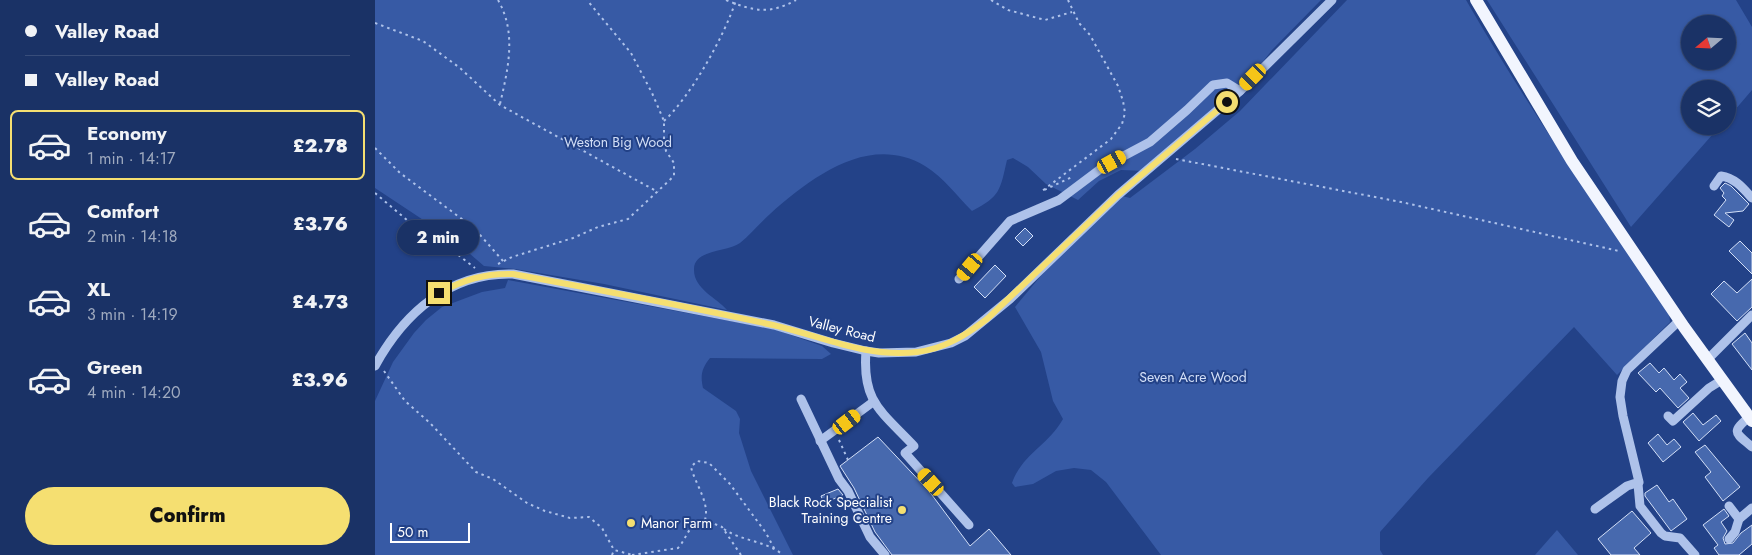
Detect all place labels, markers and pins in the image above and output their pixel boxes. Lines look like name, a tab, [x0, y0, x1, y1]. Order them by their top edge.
place label: Black Rock Specialist Training Centre	[769, 492, 893, 528]
marker: Black Rock Specialist Training Centre	[896, 504, 908, 516]
place label: Manor Farm	[641, 513, 712, 533]
marker: Manor Farm	[625, 517, 637, 529]

